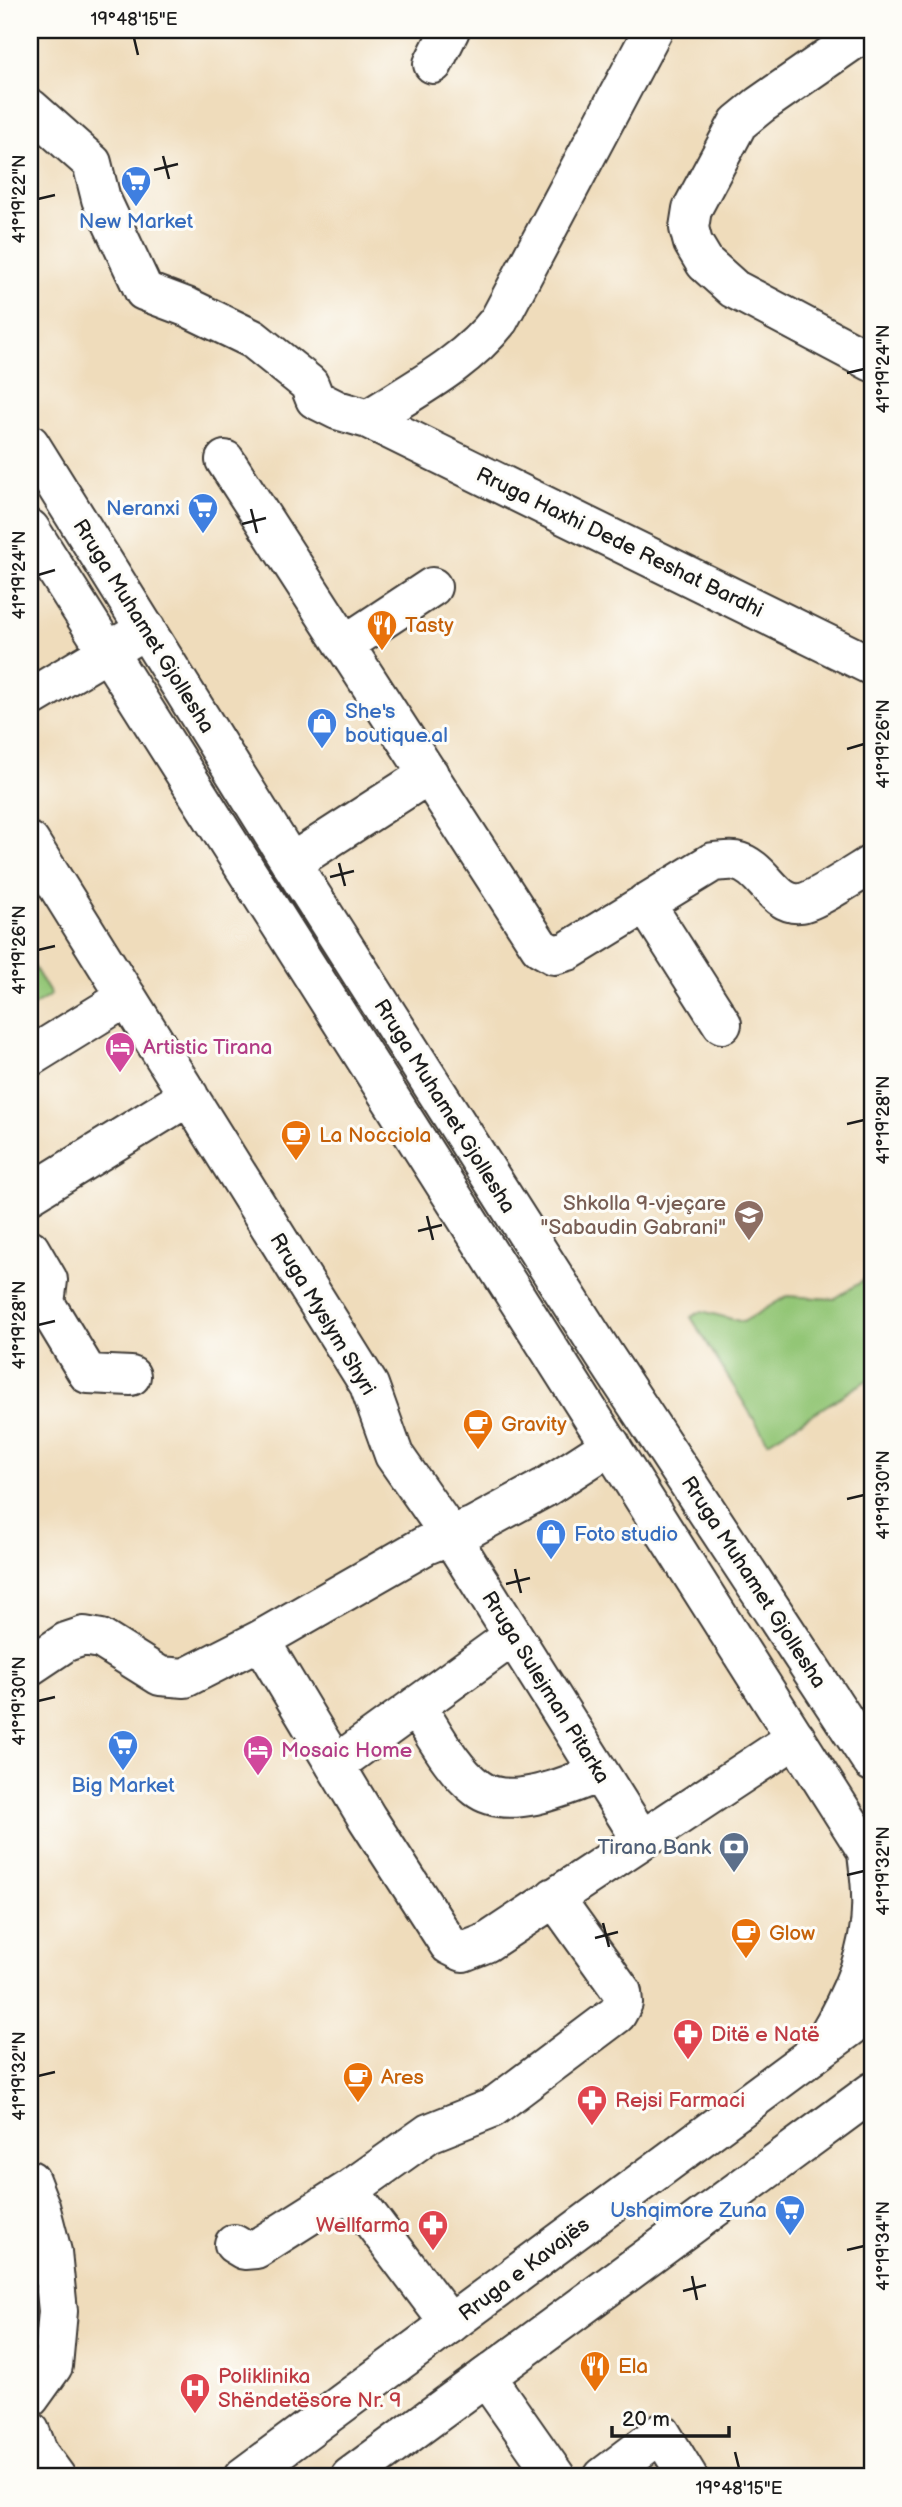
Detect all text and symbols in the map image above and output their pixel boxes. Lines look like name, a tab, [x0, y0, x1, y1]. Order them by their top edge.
text: 19°48'15"E	[90, 9, 178, 30]
text: 41°19'22"N	[9, 154, 30, 244]
supermarket icon: New Market	[119, 164, 153, 208]
place label: New Market	[79, 209, 194, 234]
text: 41°19'24"N	[873, 324, 894, 414]
street label: Rruga Haxhi Dede Reshat Bardhi	[472, 462, 767, 623]
supermarket icon: Neranxi	[186, 491, 220, 535]
place label: Neranxi	[106, 496, 180, 521]
street label: Rruga Muhamet Gjollesha	[67, 515, 220, 738]
text: 41°19'24"N	[9, 530, 30, 620]
restaurant icon: Tasty	[365, 608, 399, 652]
place label: Tasty	[405, 613, 454, 638]
place label: She's boutique.al	[345, 699, 448, 748]
text: 41°19'26"N	[873, 699, 894, 789]
shop icon: She's boutique.al	[305, 706, 339, 750]
text: 41°19'26"N	[9, 905, 30, 995]
street label: Rruga Muhamet Gjollesha	[368, 995, 521, 1218]
hotel icon: Artistic Tirana	[103, 1030, 137, 1074]
place label: Artistic Tirana	[143, 1035, 272, 1060]
text: 41°19'28"N	[873, 1075, 894, 1165]
cafe icon: La Nocciola	[279, 1118, 313, 1162]
place label: La Nocciola	[319, 1123, 431, 1148]
place label: Shkolla 9-vjeçare "Sabaudin Gabrani"	[541, 1191, 726, 1240]
school or university icon: Shkolla 9-vjeçare "Sabaudin Gabrani"	[732, 1198, 766, 1242]
street label: Rruga Myslym Shyri	[264, 1229, 381, 1400]
text: 41°19'28"N	[9, 1280, 30, 1370]
cafe icon: Gravity	[461, 1407, 495, 1451]
place label: Gravity	[501, 1412, 567, 1437]
text: 41°19'30"N	[873, 1450, 894, 1540]
street label: Rruga Muhamet Gjollesha	[676, 1472, 831, 1693]
shop icon: Foto studio	[534, 1517, 568, 1561]
place label: Foto studio	[574, 1522, 678, 1547]
street label: Rruga Sulejman Pitarka	[476, 1587, 615, 1788]
text: 41°19'30"N	[9, 1656, 30, 1746]
supermarket icon: Big Market	[106, 1728, 140, 1772]
hotel icon: Mosaic Home	[241, 1733, 275, 1777]
place label: Mosaic Home	[281, 1738, 412, 1763]
place label: Big Market	[71, 1773, 175, 1798]
text: 41°19'32"N	[873, 1826, 894, 1916]
bank icon: Tirana Bank	[717, 1830, 751, 1874]
place label: Tirana Bank	[597, 1835, 712, 1860]
cafe icon: Glow	[729, 1916, 763, 1960]
place label: Glow	[769, 1921, 815, 1946]
pharmacy icon: Ditë e Natë	[671, 2017, 705, 2061]
place label: Ditë e Natë	[711, 2022, 820, 2047]
text: 41°19'32"N	[9, 2031, 30, 2121]
cafe icon: Ares	[341, 2060, 375, 2104]
place label: Ares	[381, 2065, 424, 2090]
pharmacy icon: Rejsi Farmaci	[575, 2083, 609, 2127]
place label: Rejsi Farmaci	[615, 2088, 745, 2113]
supermarket icon: Ushqimore Zuna	[773, 2193, 807, 2237]
place label: Ushqimore Zuna	[610, 2198, 767, 2223]
text: 41°19'34"N	[873, 2201, 894, 2291]
pharmacy icon: Wellfarma	[416, 2208, 450, 2252]
street label: Rruga e Kavajës	[454, 2212, 595, 2327]
place label: Wellfarma	[316, 2213, 410, 2238]
restaurant icon: Ela	[578, 2349, 612, 2393]
place label: Ela	[618, 2354, 648, 2379]
place label: Poliklinika Shëndetësore Nr. 9	[218, 2364, 401, 2413]
hospital icon: Poliklinika Shëndetësore Nr. 9	[178, 2371, 212, 2415]
scale bar	[612, 2395, 729, 2439]
text: 20 m	[622, 2407, 670, 2432]
text: 19°48'15"E	[695, 2478, 783, 2499]

